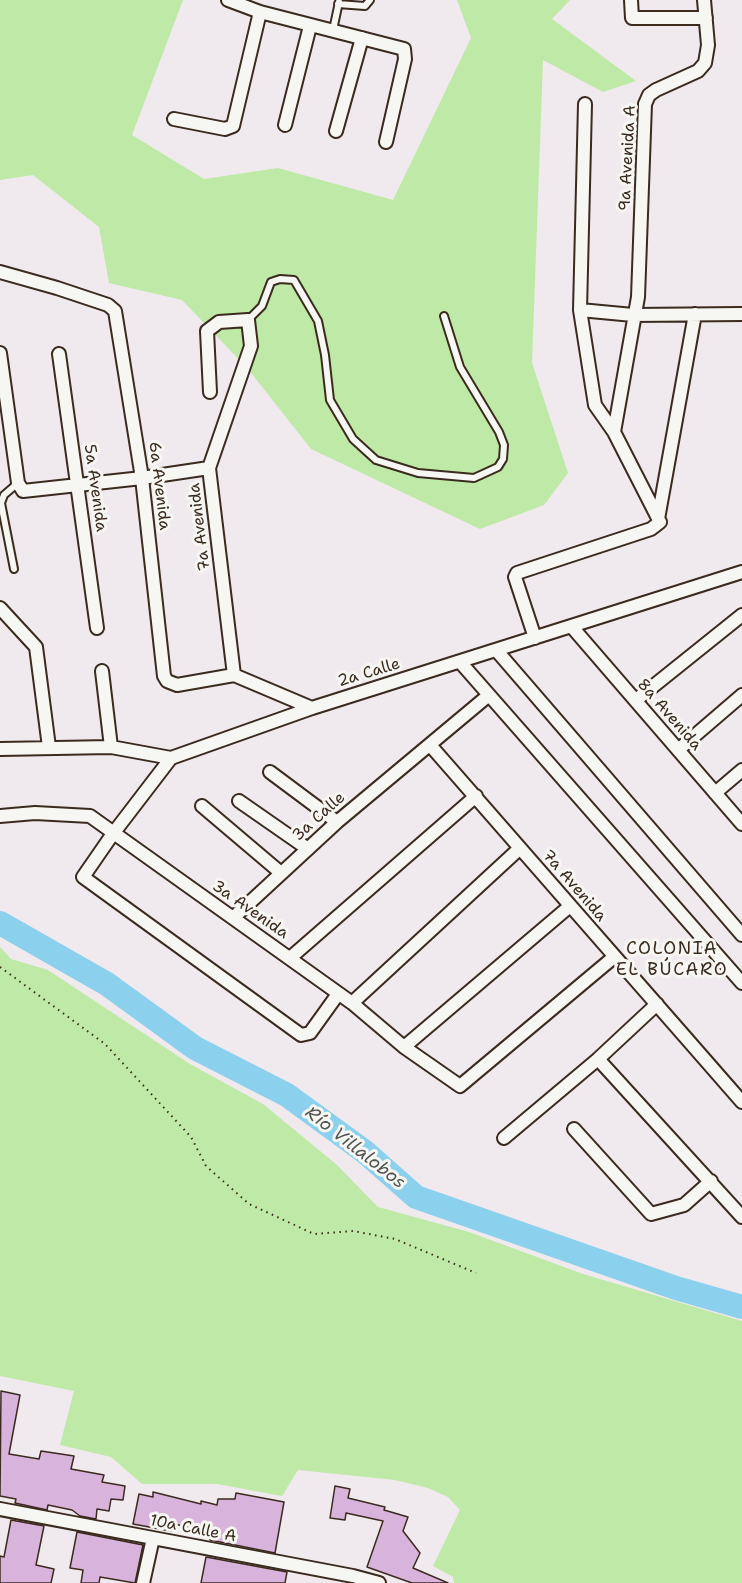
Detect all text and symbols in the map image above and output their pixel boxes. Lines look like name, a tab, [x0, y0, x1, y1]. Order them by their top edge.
street label: 9a Avenida A	[616, 105, 640, 211]
street label: 6a Avenida	[144, 441, 174, 531]
street label: 5a Avenida	[79, 443, 111, 533]
street label: 7a Avenida	[185, 482, 215, 572]
street label: 2a Calle	[336, 654, 402, 692]
street label: 8a Avenida	[633, 675, 705, 755]
street label: 3a Calle	[289, 788, 349, 846]
street label: 7a Avenida	[538, 846, 610, 926]
street label: 3a Avenida	[208, 877, 292, 943]
district label: COLONIA EL BÚCARO	[616, 938, 728, 980]
water label: Río Villalobos	[301, 1102, 409, 1194]
street label: 10a Calle A	[148, 1511, 238, 1547]

